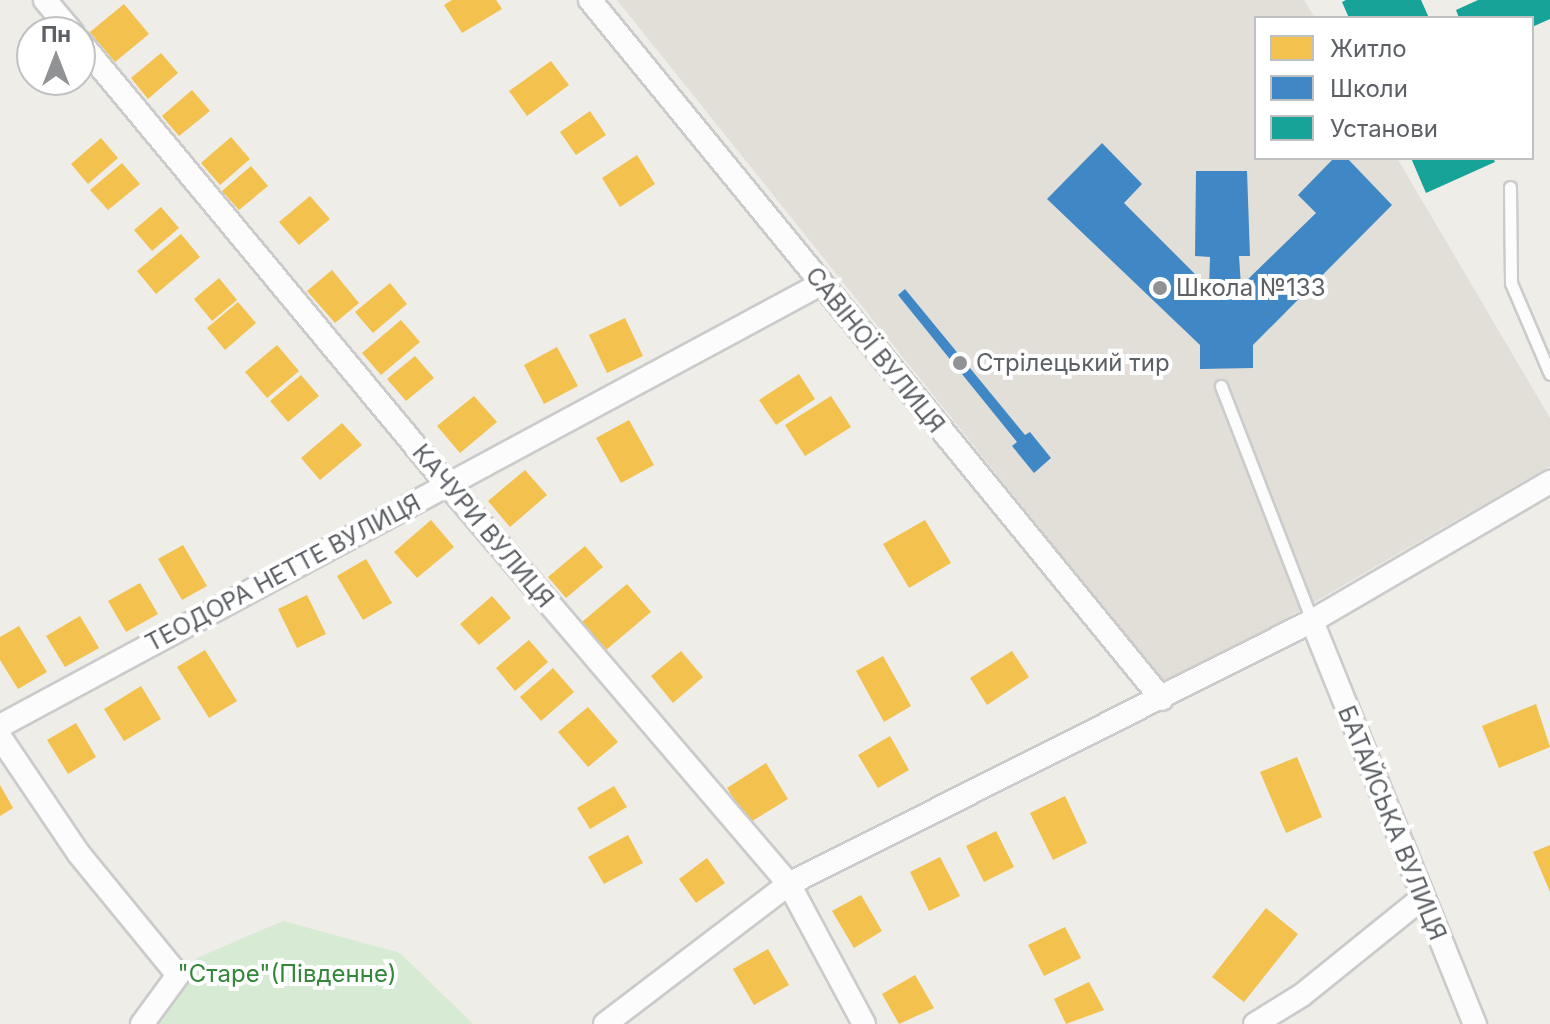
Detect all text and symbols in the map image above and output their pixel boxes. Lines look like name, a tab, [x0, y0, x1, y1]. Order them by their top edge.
north arrow	[16, 16, 96, 96]
legend	[1254, 16, 1534, 160]
text: Пн	[41, 21, 71, 47]
text: Житло	[1330, 34, 1407, 63]
text: Школи	[1330, 74, 1408, 103]
text: Установи	[1330, 114, 1438, 143]
street label: САВІНОЇ ВУЛИЦЯ	[799, 261, 951, 439]
place label: Школа №133	[1176, 274, 1325, 302]
marker: Школа №133	[1151, 279, 1169, 297]
place label: Стрілецький тир	[976, 349, 1170, 377]
marker: Стрілецький тир	[951, 354, 969, 372]
street label: КАЧУРИ ВУЛИЦЯ	[406, 438, 560, 614]
street label: ТЕОДОРА НЕТТЕ ВУЛИЦЯ	[141, 488, 425, 658]
street label: БАТАЙСЬКА ВУЛИЦЯ	[1332, 702, 1452, 944]
park label: "Старе"(Південне)	[178, 960, 396, 988]

